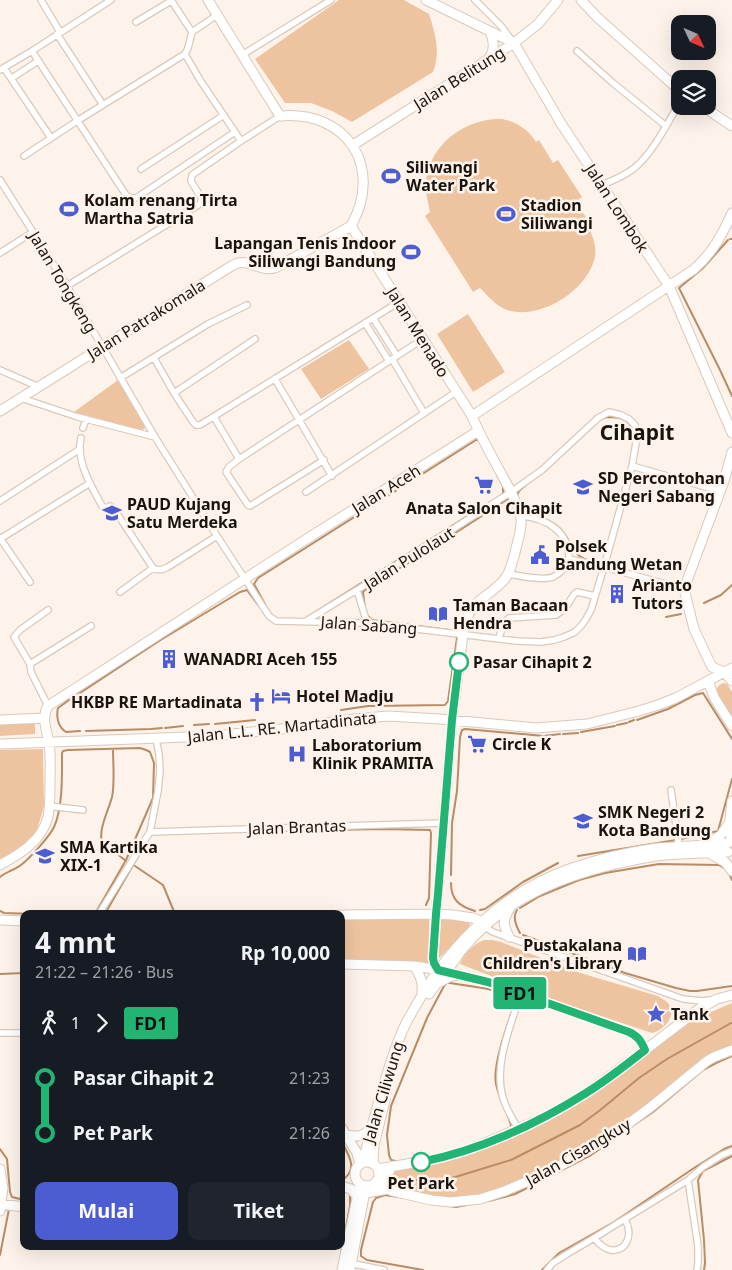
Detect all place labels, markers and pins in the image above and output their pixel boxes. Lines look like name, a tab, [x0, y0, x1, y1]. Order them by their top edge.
place label: Siliwangi Water Park	[406, 156, 495, 196]
sports icon: Siliwangi Water Park	[380, 165, 402, 187]
place label: Kolam renang Tirta Martha Satria	[84, 189, 237, 229]
place label: Stadion Siliwangi	[521, 194, 593, 234]
sports icon: Kolam renang Tirta Martha Satria	[58, 198, 80, 220]
sports icon: Stadion Siliwangi	[495, 203, 517, 225]
place label: Lapangan Tenis Indoor Siliwangi Bandung	[214, 232, 396, 272]
sports icon: Lapangan Tenis Indoor Siliwangi Bandung	[400, 241, 422, 263]
place label: SD Percontohan Negeri Sabang	[598, 467, 725, 507]
supermarket icon: Anata Salon Cihapit	[473, 474, 495, 496]
school or university icon: SD Percontohan Negeri Sabang	[572, 476, 594, 498]
place label: PAUD Kujang Satu Merdeka	[127, 493, 238, 533]
place label: Anata Salon Cihapit	[406, 497, 562, 519]
school or university icon: PAUD Kujang Satu Merdeka	[101, 502, 123, 524]
place label: Polsek Bandung Wetan	[555, 535, 682, 575]
public building icon: Polsek Bandung Wetan	[529, 544, 551, 566]
place label: Arianto Tutors	[632, 574, 692, 614]
building icon: Arianto Tutors	[606, 583, 628, 605]
place label: Taman Bacaan Hendra	[453, 594, 568, 634]
library icon: Taman Bacaan Hendra	[427, 603, 449, 625]
building icon: WANADRI Aceh 155	[158, 648, 180, 670]
place label: WANADRI Aceh 155	[184, 648, 337, 670]
place label: Pasar Cihapit 2	[473, 651, 592, 673]
marker: Pasar Cihapit 2	[449, 652, 469, 672]
hotel icon: Hotel Madju	[270, 685, 292, 707]
place label: Hotel Madju	[296, 685, 394, 707]
place label: HKBP RE Martadinata	[71, 691, 242, 713]
church icon: HKBP RE Martadinata	[246, 691, 268, 713]
supermarket icon: Circle K	[466, 733, 488, 755]
place label: Circle K	[492, 733, 552, 755]
place label: Laboratorium Klinik PRAMITA	[312, 734, 434, 774]
hospital icon: Laboratorium Klinik PRAMITA	[286, 743, 308, 765]
place label: SMK Negeri 2 Kota Bandung	[598, 801, 711, 841]
school or university icon: SMK Negeri 2 Kota Bandung	[572, 810, 594, 832]
place label: SMA Kartika XIX-1	[60, 836, 158, 876]
school or university icon: SMA Kartika XIX-1	[34, 845, 56, 867]
place label: Pustakalana Children's Library	[483, 934, 623, 974]
library icon: Pustakalana Children's Library	[626, 943, 648, 965]
place icon: Tank	[645, 1003, 667, 1025]
place label: Tank	[671, 1003, 709, 1025]
marker: Pet Park	[411, 1152, 431, 1172]
place label: Pet Park	[387, 1172, 455, 1194]

